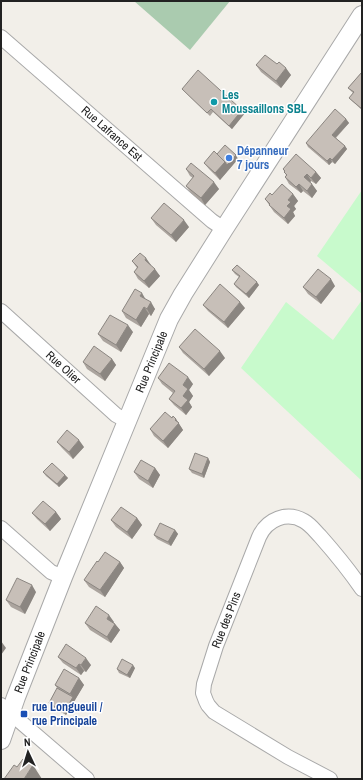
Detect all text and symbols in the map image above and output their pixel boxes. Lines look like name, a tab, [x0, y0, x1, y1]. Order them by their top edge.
place label: Les Moussaillons SBL	[222, 87, 307, 117]
marker: Les Moussaillons SBL	[209, 97, 219, 107]
street label: Rue Lafrance Est	[78, 103, 146, 165]
place label: Dépanneur 7 jours	[237, 143, 289, 173]
marker: Dépanneur 7 jours	[224, 153, 234, 163]
street label: Rue Principale	[132, 329, 171, 395]
street label: Rue Olier	[42, 347, 85, 388]
street label: Rue des Pins	[208, 590, 245, 651]
street label: Rue Principale	[10, 629, 49, 695]
place label: rue Longueuil / rue Principale	[32, 699, 103, 729]
marker: rue Longueuil / rue Principale	[19, 709, 29, 719]
north arrow	[8, 732, 48, 772]
text: N	[24, 735, 31, 749]

